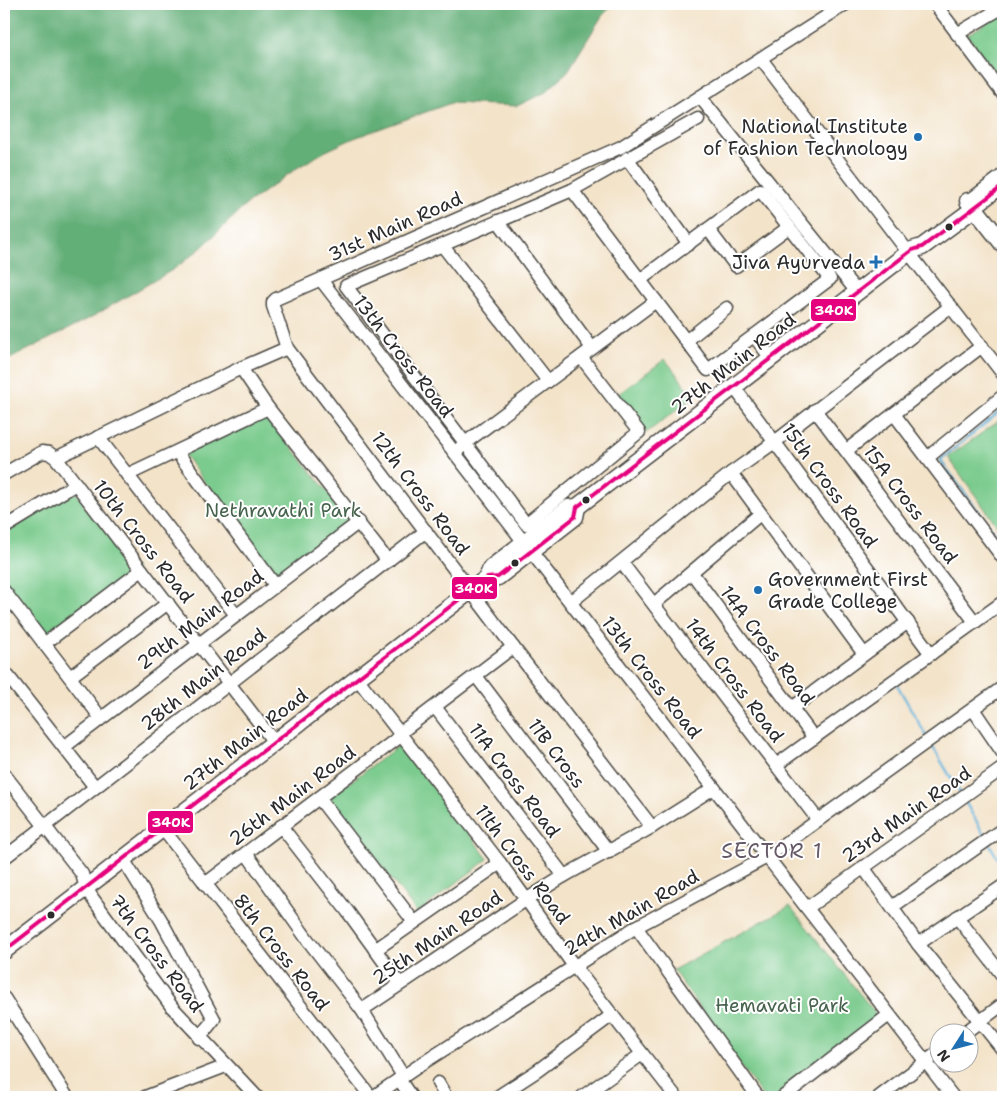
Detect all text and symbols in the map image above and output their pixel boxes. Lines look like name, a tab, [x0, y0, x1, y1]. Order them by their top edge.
place label: National Institute of Fashion Technology	[703, 114, 908, 161]
marker: National Institute of Fashion Technology	[912, 131, 924, 143]
street label: 31st Main Road	[324, 186, 466, 267]
unlabelled marker	[944, 222, 954, 232]
place label: Jiva Ayurveda	[732, 250, 865, 275]
marker: Jiva Ayurveda	[869, 255, 883, 269]
street label: 13th Cross Road	[348, 290, 459, 423]
line badge: 340K	[810, 298, 857, 322]
text: 340K	[815, 301, 854, 319]
street label: 27th Main Road	[666, 307, 801, 420]
street label: 15th Cross Road	[776, 418, 883, 553]
street label: 12th Cross Road	[366, 426, 475, 560]
street label: 15A Cross Road	[858, 440, 963, 569]
street label: 10th Cross Road	[88, 475, 200, 608]
unlabelled marker	[581, 495, 591, 505]
park label: Nethravathi Park	[205, 498, 361, 523]
unlabelled marker	[510, 558, 520, 568]
street label: 29th Main Road	[132, 564, 269, 675]
place label: Government First Grade College	[768, 567, 928, 614]
line badge: 340K	[451, 576, 498, 600]
text: 340K	[455, 579, 494, 597]
street label: 14A Cross Road	[714, 580, 821, 710]
marker: Government First Grade College	[752, 584, 764, 596]
street label: 13th Cross Road	[596, 611, 707, 744]
street label: 14th Cross Road	[680, 613, 790, 748]
street label: 28th Main Road	[135, 622, 271, 736]
street label: 27th Main Road	[178, 683, 313, 796]
street label: 11B Cross	[522, 713, 591, 793]
street label: 11A Cross Road	[463, 718, 566, 843]
street label: 26th Main Road	[224, 739, 361, 851]
street label: 23rd Main Road	[837, 760, 976, 868]
street label: 11th Cross Road	[469, 799, 576, 929]
line badge: 340K	[147, 810, 194, 834]
text: 340K	[152, 813, 191, 831]
district label: SECTOR 1	[721, 837, 823, 865]
street label: 24th Main Road	[559, 863, 704, 961]
street label: 25th Main Road	[367, 885, 507, 990]
street label: 7th Cross Road	[104, 889, 209, 1018]
street label: 8th Cross Road	[228, 889, 335, 1016]
unlabelled marker	[46, 910, 56, 920]
park label: Hemavati Park	[715, 993, 849, 1018]
north arrow	[930, 1024, 980, 1074]
text: N	[933, 1046, 954, 1065]

